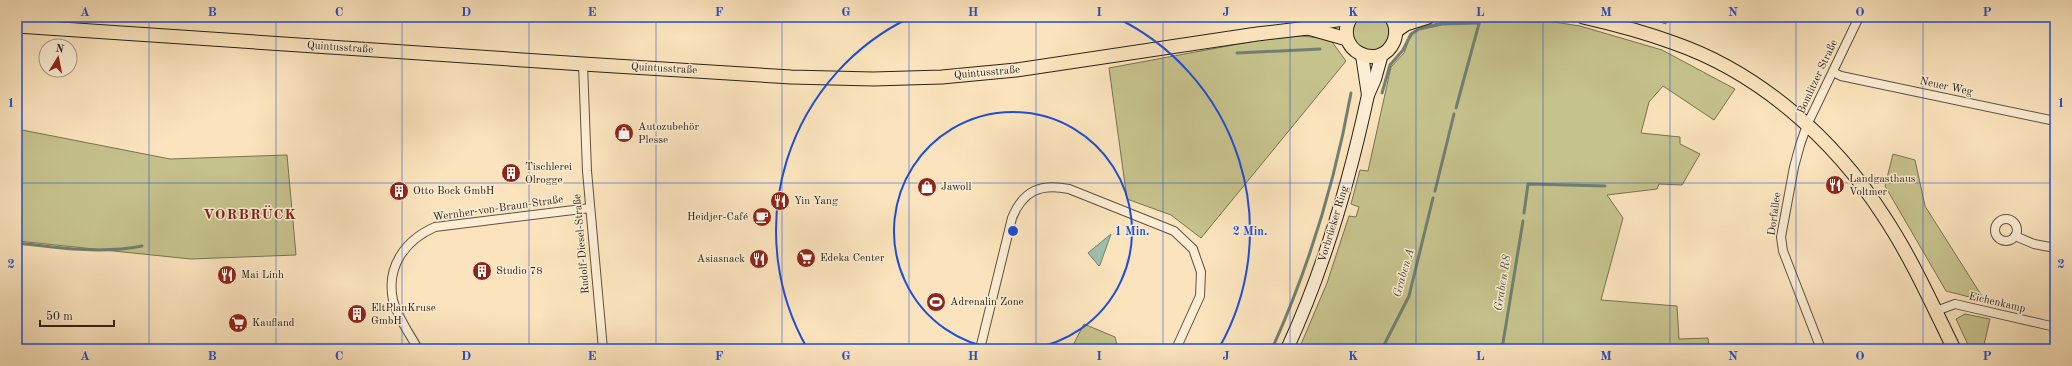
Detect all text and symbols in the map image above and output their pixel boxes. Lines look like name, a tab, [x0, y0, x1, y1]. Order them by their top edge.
text: A	[80, 6, 90, 19]
text: B	[207, 6, 217, 19]
text: C	[335, 6, 343, 19]
text: D	[461, 6, 471, 19]
text: E	[588, 6, 597, 19]
text: F	[715, 6, 724, 19]
text: G	[841, 6, 851, 19]
text: H	[968, 6, 979, 19]
text: I	[1096, 6, 1102, 19]
text: J	[1222, 6, 1230, 19]
text: K	[1348, 6, 1358, 19]
text: L	[1476, 6, 1485, 19]
text: M	[1600, 6, 1612, 19]
text: N	[1728, 6, 1738, 19]
text: O	[1855, 6, 1865, 19]
text: P	[1982, 6, 1992, 19]
north arrow	[38, 38, 78, 78]
street label: Bomlitzer Straße	[1796, 38, 1840, 116]
street label: Quintusstraße	[306, 40, 374, 56]
text: N	[54, 43, 65, 56]
street label: Quintusstraße	[631, 62, 697, 76]
street label: Quintusstraße	[953, 65, 1021, 81]
street label: Neuer Weg	[1919, 76, 1973, 98]
text: 1	[7, 97, 15, 110]
text: 1	[2057, 97, 2065, 110]
shop icon: Autozubehör Plesse	[613, 122, 635, 144]
place label: Autozubehör Plesse	[638, 122, 699, 146]
building icon: Tischlerei Olrogge	[500, 162, 522, 184]
place label: Tischlerei Olrogge	[525, 162, 572, 186]
restaurant icon: Landgasthaus Voltmer	[1824, 174, 1846, 196]
place label: Landgasthaus Voltmer	[1849, 174, 1916, 198]
shop icon: Jawoll	[916, 176, 938, 198]
building icon: Otto Bock GmbH	[388, 180, 410, 202]
place label: Jawoll	[941, 182, 972, 193]
street label: Vorbrücker Ring	[1317, 184, 1351, 264]
place label: Otto Bock GmbH	[413, 186, 495, 197]
restaurant icon: Yin Yang	[769, 190, 791, 212]
street label: Dorfallee	[1767, 192, 1783, 236]
street label: Rudolf-Diesel-Straße	[572, 193, 592, 295]
street label: Wernher-von-Braun-Straße	[432, 194, 564, 224]
place label: Yin Yang	[794, 196, 838, 207]
district label: VORBRÜCK	[203, 205, 297, 223]
cafe icon: Heidjer-Café	[751, 206, 773, 228]
place label: Heidjer-Café	[687, 212, 748, 223]
centre of rings	[1006, 224, 1020, 238]
text: 1 Min.	[1115, 226, 1149, 238]
text: 2 Min.	[1233, 226, 1267, 238]
supermarket icon: Edeka Center	[795, 247, 817, 269]
water label: Graben A	[1391, 247, 1417, 299]
restaurant icon: Asiasnack	[748, 248, 770, 270]
place label: Edeka Center	[820, 253, 885, 264]
place label: Asiasnack	[697, 254, 745, 265]
water label: Graben R8	[1493, 254, 1513, 312]
text: 2	[7, 258, 15, 271]
text: 2	[2057, 258, 2065, 271]
building icon: Studio 78	[471, 260, 493, 282]
restaurant icon: Mai Linh	[216, 264, 238, 286]
place label: Studio 78	[496, 266, 543, 277]
place label: Mai Linh	[241, 270, 284, 281]
sports icon: Adrenalin Zone	[925, 291, 947, 313]
street label: Eichenkamp	[1968, 291, 2027, 315]
place label: Adrenalin Zone	[950, 297, 1024, 308]
scale bar	[40, 302, 114, 328]
building icon: EltPlanKruse GmbH	[346, 303, 368, 325]
place label: EltPlanKruse GmbH	[371, 303, 436, 327]
text: 50 m	[46, 310, 73, 323]
supermarket icon: Kaufland	[227, 312, 249, 334]
place label: Kaufland	[252, 318, 295, 329]
text: A	[80, 350, 90, 363]
text: B	[207, 350, 217, 363]
text: C	[335, 350, 343, 363]
text: D	[461, 350, 471, 363]
text: E	[588, 350, 597, 363]
text: F	[715, 350, 724, 363]
text: G	[841, 350, 851, 363]
text: H	[968, 350, 979, 363]
text: I	[1096, 350, 1102, 363]
text: J	[1222, 350, 1230, 363]
text: K	[1348, 350, 1358, 363]
text: L	[1476, 350, 1485, 363]
text: M	[1600, 350, 1612, 363]
text: N	[1728, 350, 1738, 363]
text: O	[1855, 350, 1865, 363]
text: P	[1982, 350, 1992, 363]

